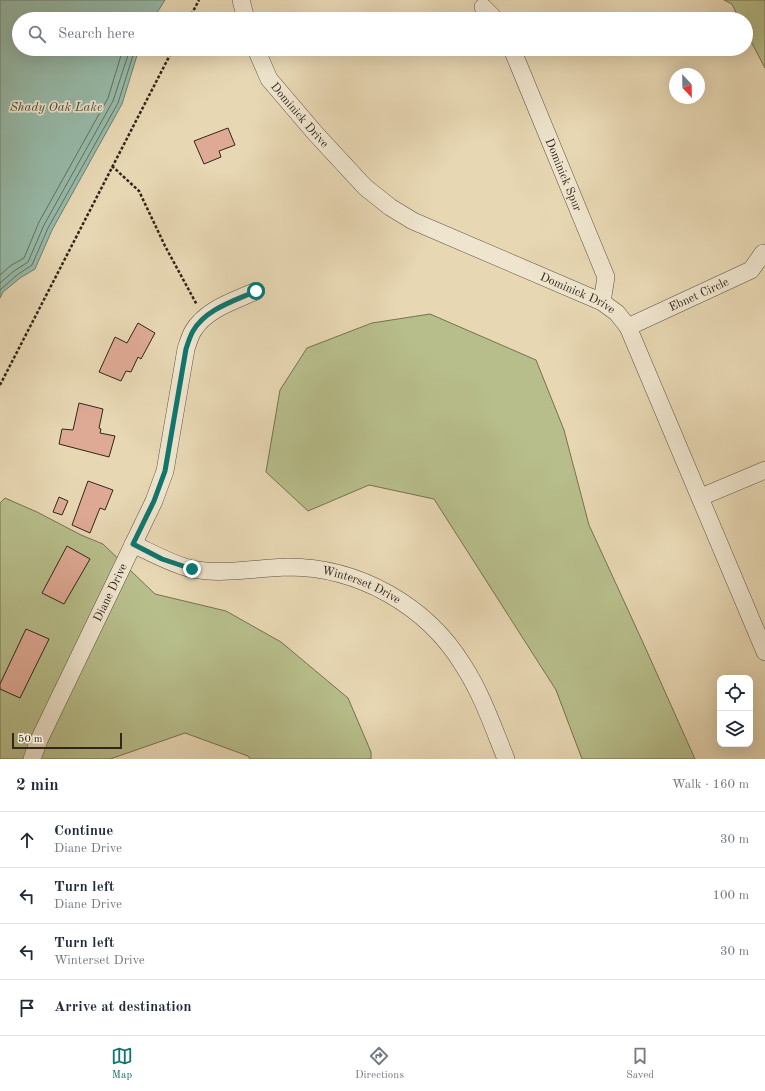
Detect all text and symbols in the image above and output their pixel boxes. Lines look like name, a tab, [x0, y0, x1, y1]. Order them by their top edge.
search box	[12, 12, 753, 56]
icon: search	[26, 23, 48, 45]
text: Search here	[58, 27, 135, 42]
north arrow	[669, 68, 705, 104]
street label: Dominick Drive	[268, 81, 331, 151]
water label: Shady Oak Lake	[10, 101, 102, 114]
street label: Dominick Spur	[543, 137, 583, 213]
street label: Dominick Drive	[538, 271, 617, 317]
street label: Ebnet Circle	[668, 276, 731, 314]
route start	[247, 282, 265, 300]
route end	[183, 560, 201, 578]
street label: Diane Drive	[92, 562, 130, 624]
street label: Winterset Drive	[321, 565, 403, 607]
map controls	[717, 675, 753, 747]
button: locate	[717, 675, 753, 711]
button: layers	[717, 711, 753, 747]
scale bar	[12, 731, 122, 750]
text: 50 m	[18, 734, 43, 745]
text: 2 min	[16, 777, 59, 794]
text: Walk · 160 m	[672, 778, 749, 791]
text: Continue	[54, 824, 113, 839]
icon: ahead	[16, 829, 38, 851]
text: 30 m	[720, 833, 749, 846]
text: Diane Drive	[54, 842, 122, 855]
text: Turn left	[54, 880, 114, 895]
icon: left	[16, 885, 38, 907]
text: 100 m	[712, 889, 749, 902]
text: Diane Drive	[54, 898, 122, 911]
text: Turn left	[54, 936, 114, 951]
icon: left	[16, 941, 38, 963]
text: 30 m	[720, 945, 749, 958]
text: Winterset Drive	[54, 954, 145, 967]
icon: arrive	[16, 997, 38, 1019]
text: Arrive at destination	[54, 1000, 192, 1015]
tab: Map	[111, 1045, 133, 1083]
tab: Directions	[355, 1045, 404, 1083]
tab: Saved	[626, 1045, 654, 1083]

